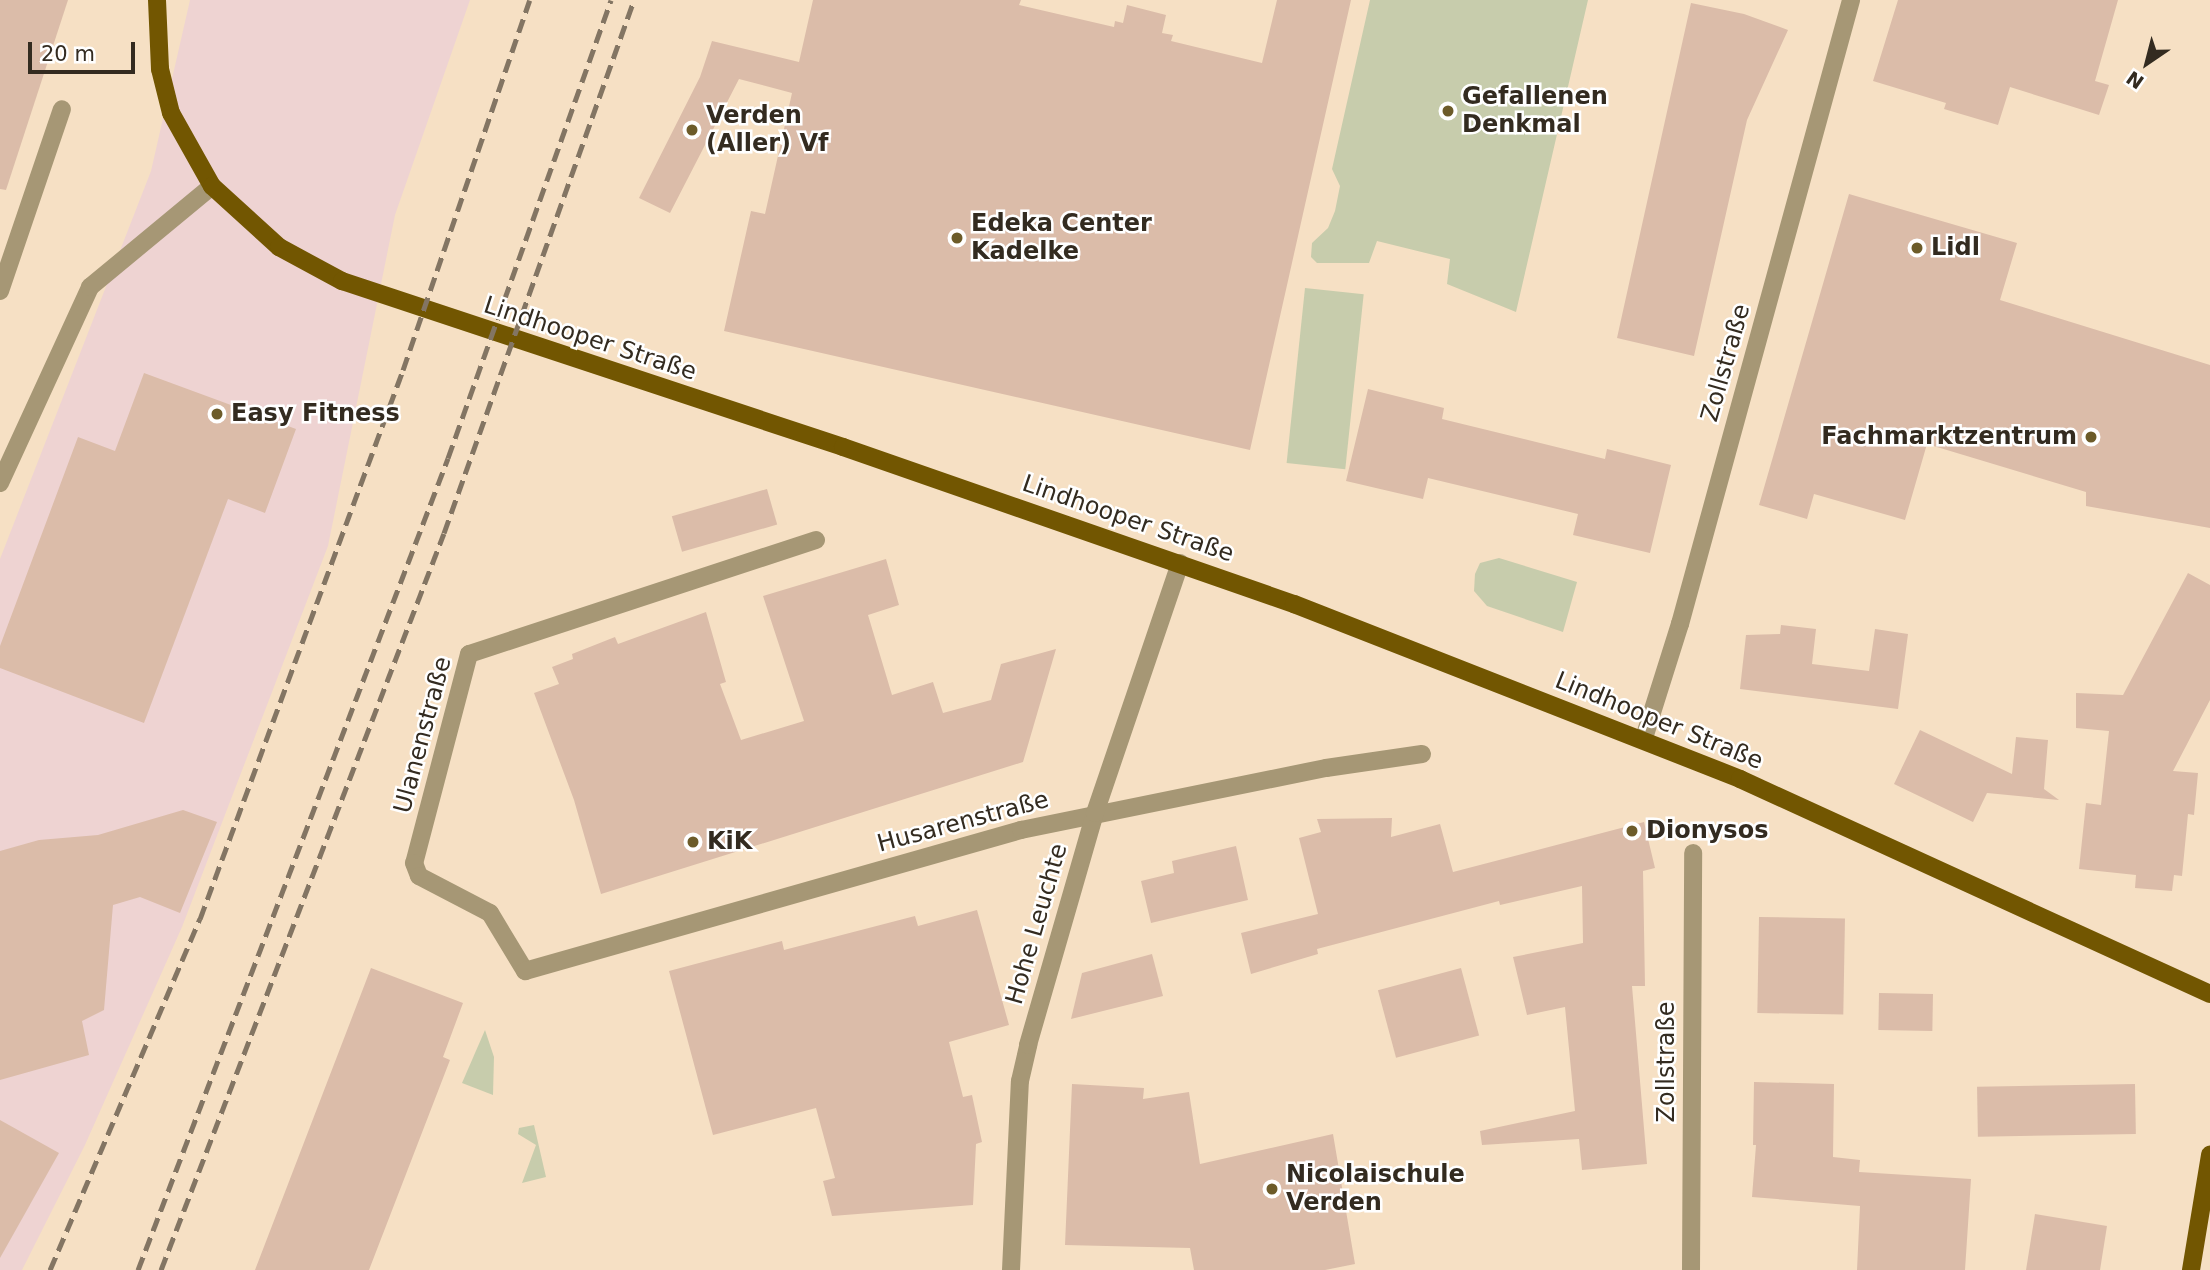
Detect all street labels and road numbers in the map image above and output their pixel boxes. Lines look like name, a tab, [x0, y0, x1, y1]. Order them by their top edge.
street label: Lindhooper Straße	[480, 291, 700, 387]
street label: Zollstraße	[1696, 301, 1756, 425]
street label: Lindhooper Straße	[1019, 469, 1237, 569]
street label: Ulanenstraße	[388, 654, 458, 816]
street label: Lindhooper Straße	[1551, 666, 1767, 776]
street label: Husarenstraße	[874, 785, 1052, 859]
street label: Hohe Leuchte	[1000, 840, 1074, 1008]
street label: Zollstraße	[1653, 1002, 1681, 1122]

